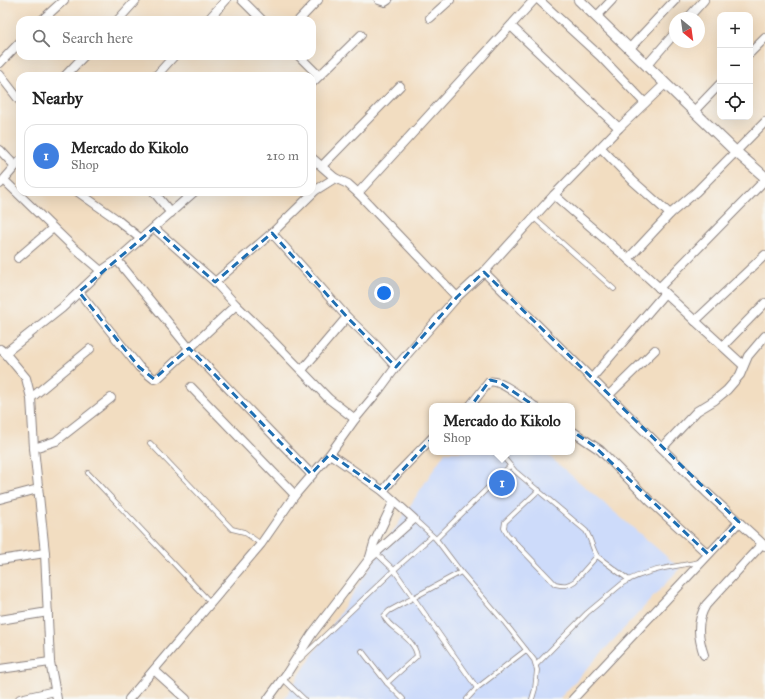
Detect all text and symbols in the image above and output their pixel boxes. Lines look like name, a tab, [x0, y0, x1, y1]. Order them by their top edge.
north arrow	[669, 12, 705, 48]
map controls	[717, 12, 753, 120]
button: +	[717, 12, 753, 48]
search box	[16, 16, 316, 60]
icon: search	[30, 27, 52, 49]
text: Search here	[62, 29, 133, 47]
button: −	[717, 48, 753, 84]
button: locate	[717, 84, 753, 120]
text: Nearby	[32, 88, 83, 109]
text: Mercado do Kikolo	[71, 139, 189, 157]
text: 1	[43, 148, 49, 164]
text: 210 m	[266, 148, 299, 164]
text: Shop	[71, 157, 99, 173]
your location	[374, 283, 394, 303]
popup	[429, 403, 575, 455]
text: Mercado do Kikolo	[443, 412, 561, 430]
text: Shop	[443, 430, 471, 446]
pin: 1	[489, 468, 515, 498]

